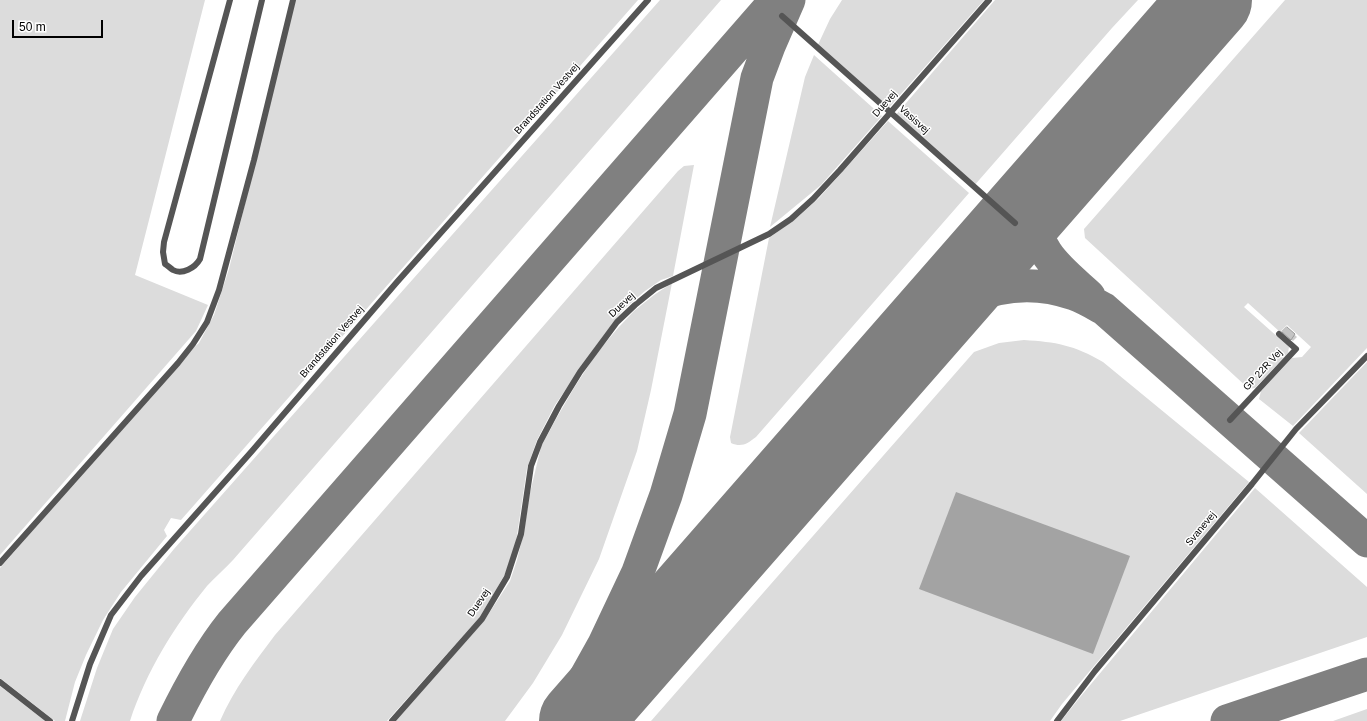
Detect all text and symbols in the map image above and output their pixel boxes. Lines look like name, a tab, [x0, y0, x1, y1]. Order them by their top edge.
scale bar	[14, 12, 105, 38]
text: 50 m	[19, 20, 46, 34]
street label: Brandstation Vestvej	[512, 61, 582, 137]
street label: Duevej	[870, 88, 900, 120]
street label: Vasisvej	[896, 103, 932, 137]
street label: Duevej	[607, 290, 637, 320]
street label: Brandstation Vestvej	[298, 304, 366, 380]
street label: GP 22R Vej	[1241, 347, 1285, 393]
street label: Svanevej	[1183, 509, 1219, 549]
street label: Duevej	[465, 587, 493, 619]

